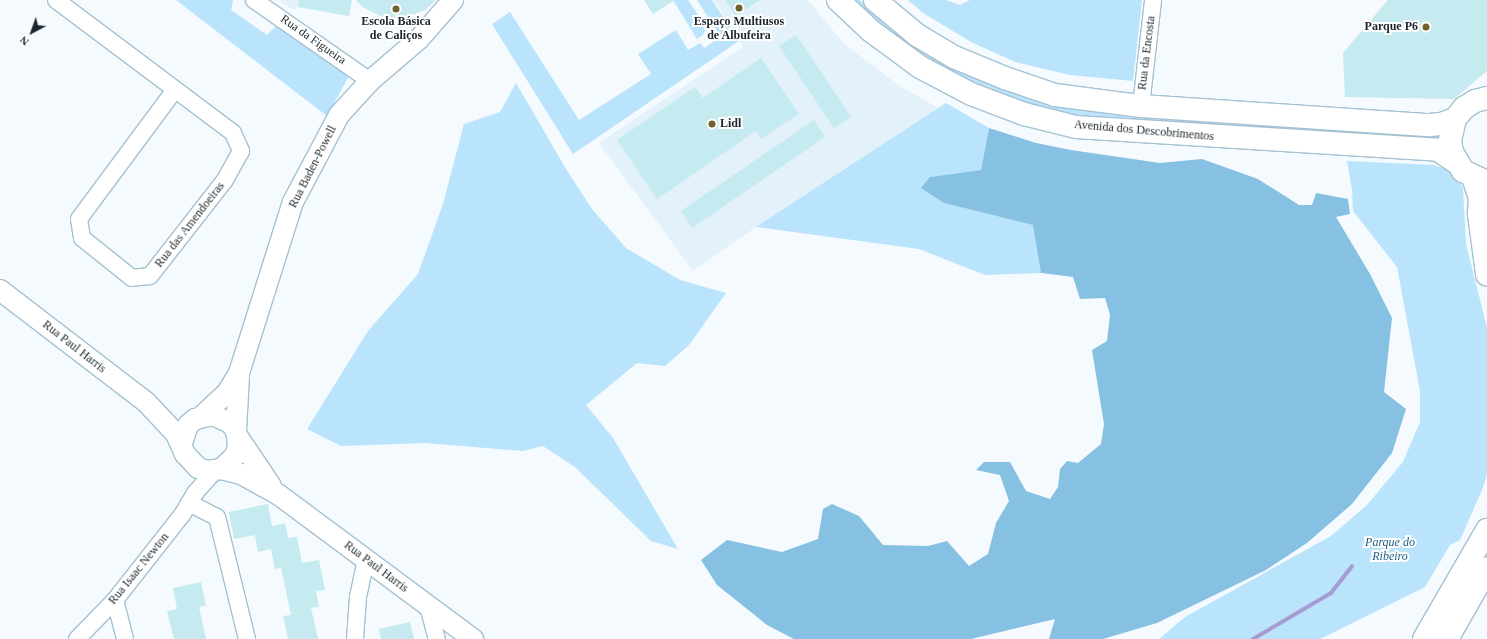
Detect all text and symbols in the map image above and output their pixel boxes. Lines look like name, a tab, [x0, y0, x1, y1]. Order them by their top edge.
marker: Espaço Multiusos de Albufeira	[734, 3, 744, 13]
marker: Escola Básica de Caliços	[391, 4, 401, 14]
north arrow	[12, 12, 52, 52]
street label: Rua da Figueira	[277, 12, 349, 68]
place label: Escola Básica de Caliços	[361, 15, 431, 43]
place label: Espaço Multiusos de Albufeira	[694, 15, 784, 43]
street label: Rua da Encosta	[1135, 15, 1159, 91]
place label: Parque P6	[1365, 20, 1418, 34]
marker: Parque P6	[1421, 22, 1431, 32]
text: N	[17, 34, 31, 48]
place label: Lidl	[720, 117, 741, 131]
street label: Avenida dos Descobrimentos	[1073, 118, 1215, 144]
marker: Lidl	[707, 119, 717, 129]
street label: Rua Baden-Powell	[286, 123, 340, 211]
street label: Rua das Amendoeiras	[152, 179, 228, 271]
street label: Rua Paul Harris	[39, 318, 109, 376]
street label: Rua Isaac Newton	[106, 530, 172, 608]
park label: Parque do Ribeiro	[1365, 536, 1415, 564]
street label: Rua Paul Harris	[341, 538, 411, 596]

